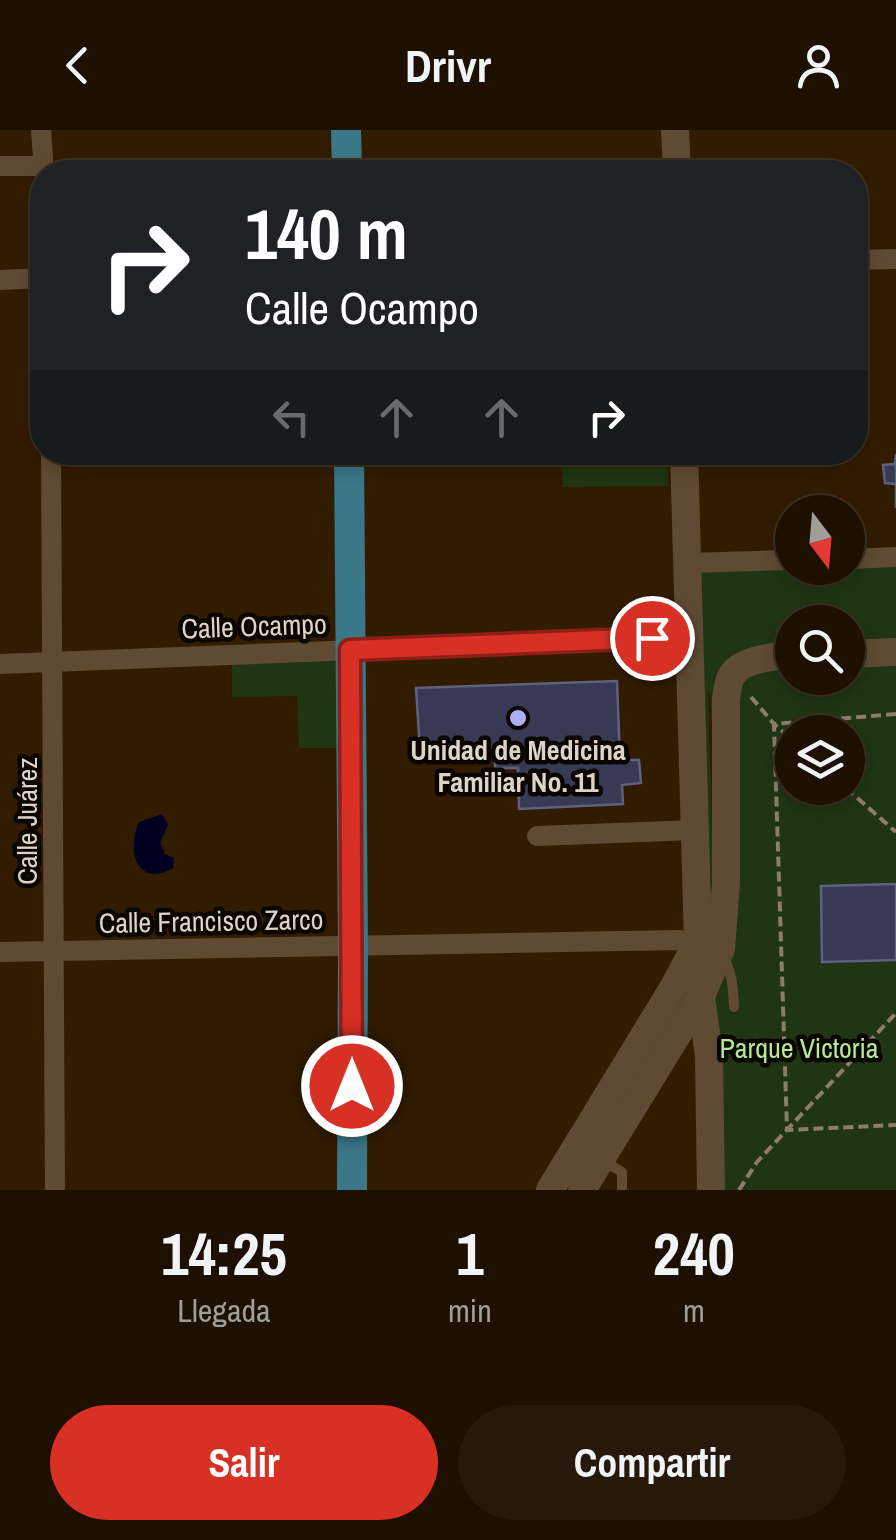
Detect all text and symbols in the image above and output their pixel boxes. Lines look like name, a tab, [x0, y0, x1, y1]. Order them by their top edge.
text: Drivr	[405, 35, 491, 96]
icon: back	[50, 38, 105, 93]
icon: person	[791, 38, 846, 93]
text: 140 m	[245, 187, 408, 281]
icon: right	[80, 200, 210, 330]
text: Calle Ocampo	[245, 277, 479, 338]
icon: left	[264, 390, 319, 445]
icon: ahead	[369, 390, 424, 445]
icon: ahead	[474, 390, 529, 445]
icon: right	[579, 390, 634, 445]
north arrow	[775, 495, 865, 585]
map controls	[775, 495, 865, 805]
pin	[610, 596, 695, 681]
street label: Calle Ocampo	[181, 604, 327, 648]
button: search	[775, 605, 865, 695]
icon: arrive	[625, 611, 680, 666]
marker: Unidad de Medicina Familiar No. 11	[507, 707, 529, 729]
button: layers	[775, 715, 865, 805]
place label: Unidad de Medicina Familiar No. 11	[410, 731, 626, 801]
street label: Calle Juárez	[8, 757, 46, 885]
street label: Calle Francisco Zarco	[98, 900, 324, 942]
park label: Parque Victoria	[719, 1029, 879, 1067]
position arrow	[300, 1034, 404, 1138]
text: 14:25	[161, 1213, 287, 1294]
text: 1	[456, 1213, 484, 1294]
text: 240	[653, 1213, 735, 1294]
text: Llegada	[177, 1289, 271, 1332]
text: min	[448, 1289, 492, 1332]
text: m	[683, 1289, 705, 1332]
button: Salir	[50, 1405, 438, 1520]
button: Compartir	[458, 1405, 846, 1520]

